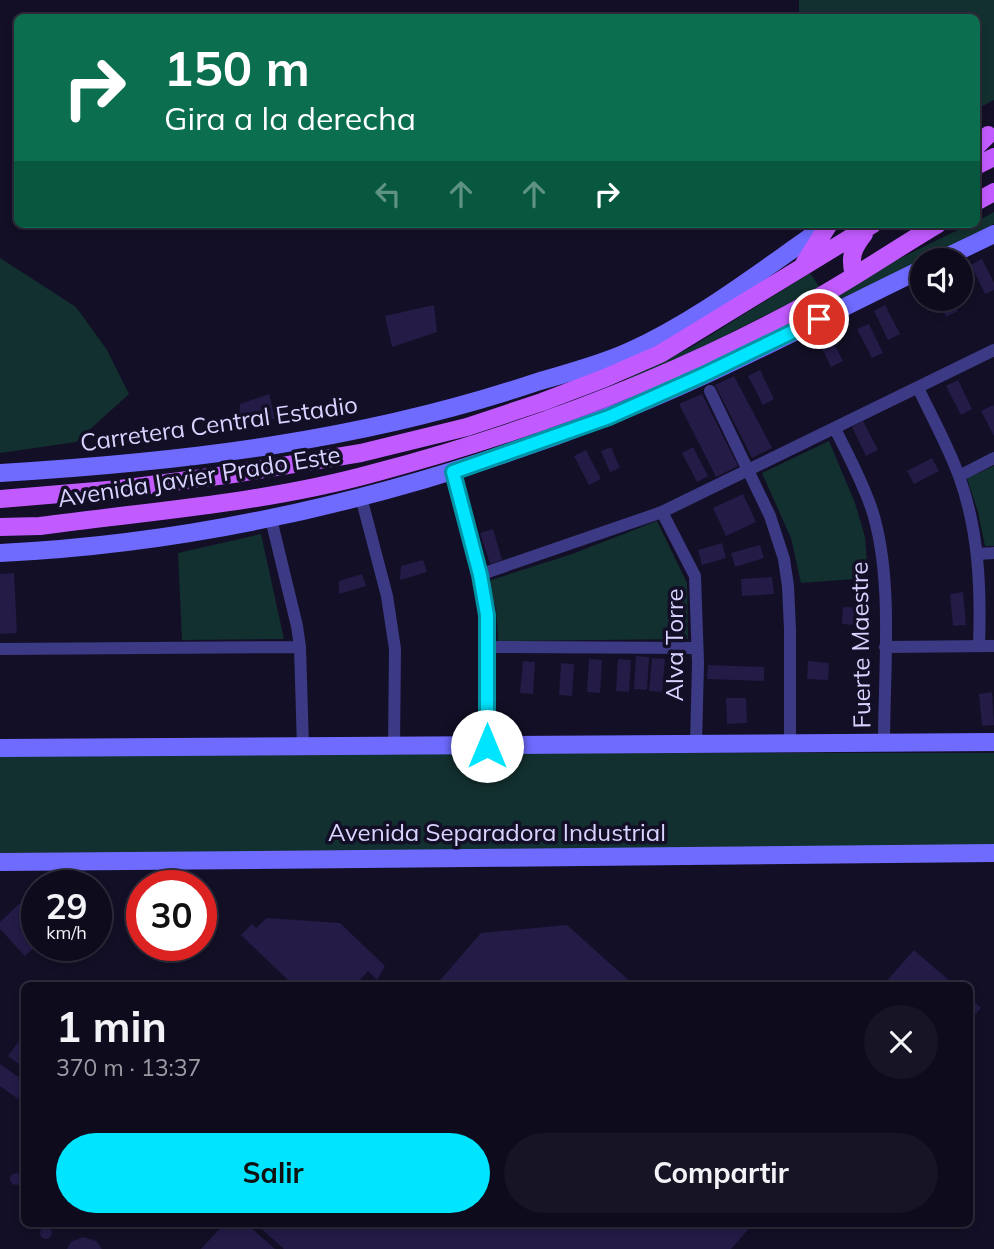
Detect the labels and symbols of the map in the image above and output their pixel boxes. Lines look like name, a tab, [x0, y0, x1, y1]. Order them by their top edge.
pin	[789, 289, 849, 349]
street label: Carretera Central Estadio	[78, 389, 359, 457]
street label: Avenida Javier Prado Este	[55, 439, 342, 513]
street label: Fuerte Maestre	[844, 561, 876, 729]
street label: Alva Torre	[659, 588, 689, 702]
position arrow	[450, 709, 524, 783]
street label: Avenida Separadora Industrial	[328, 817, 666, 847]
speed limit sign: 30	[126, 870, 217, 961]

